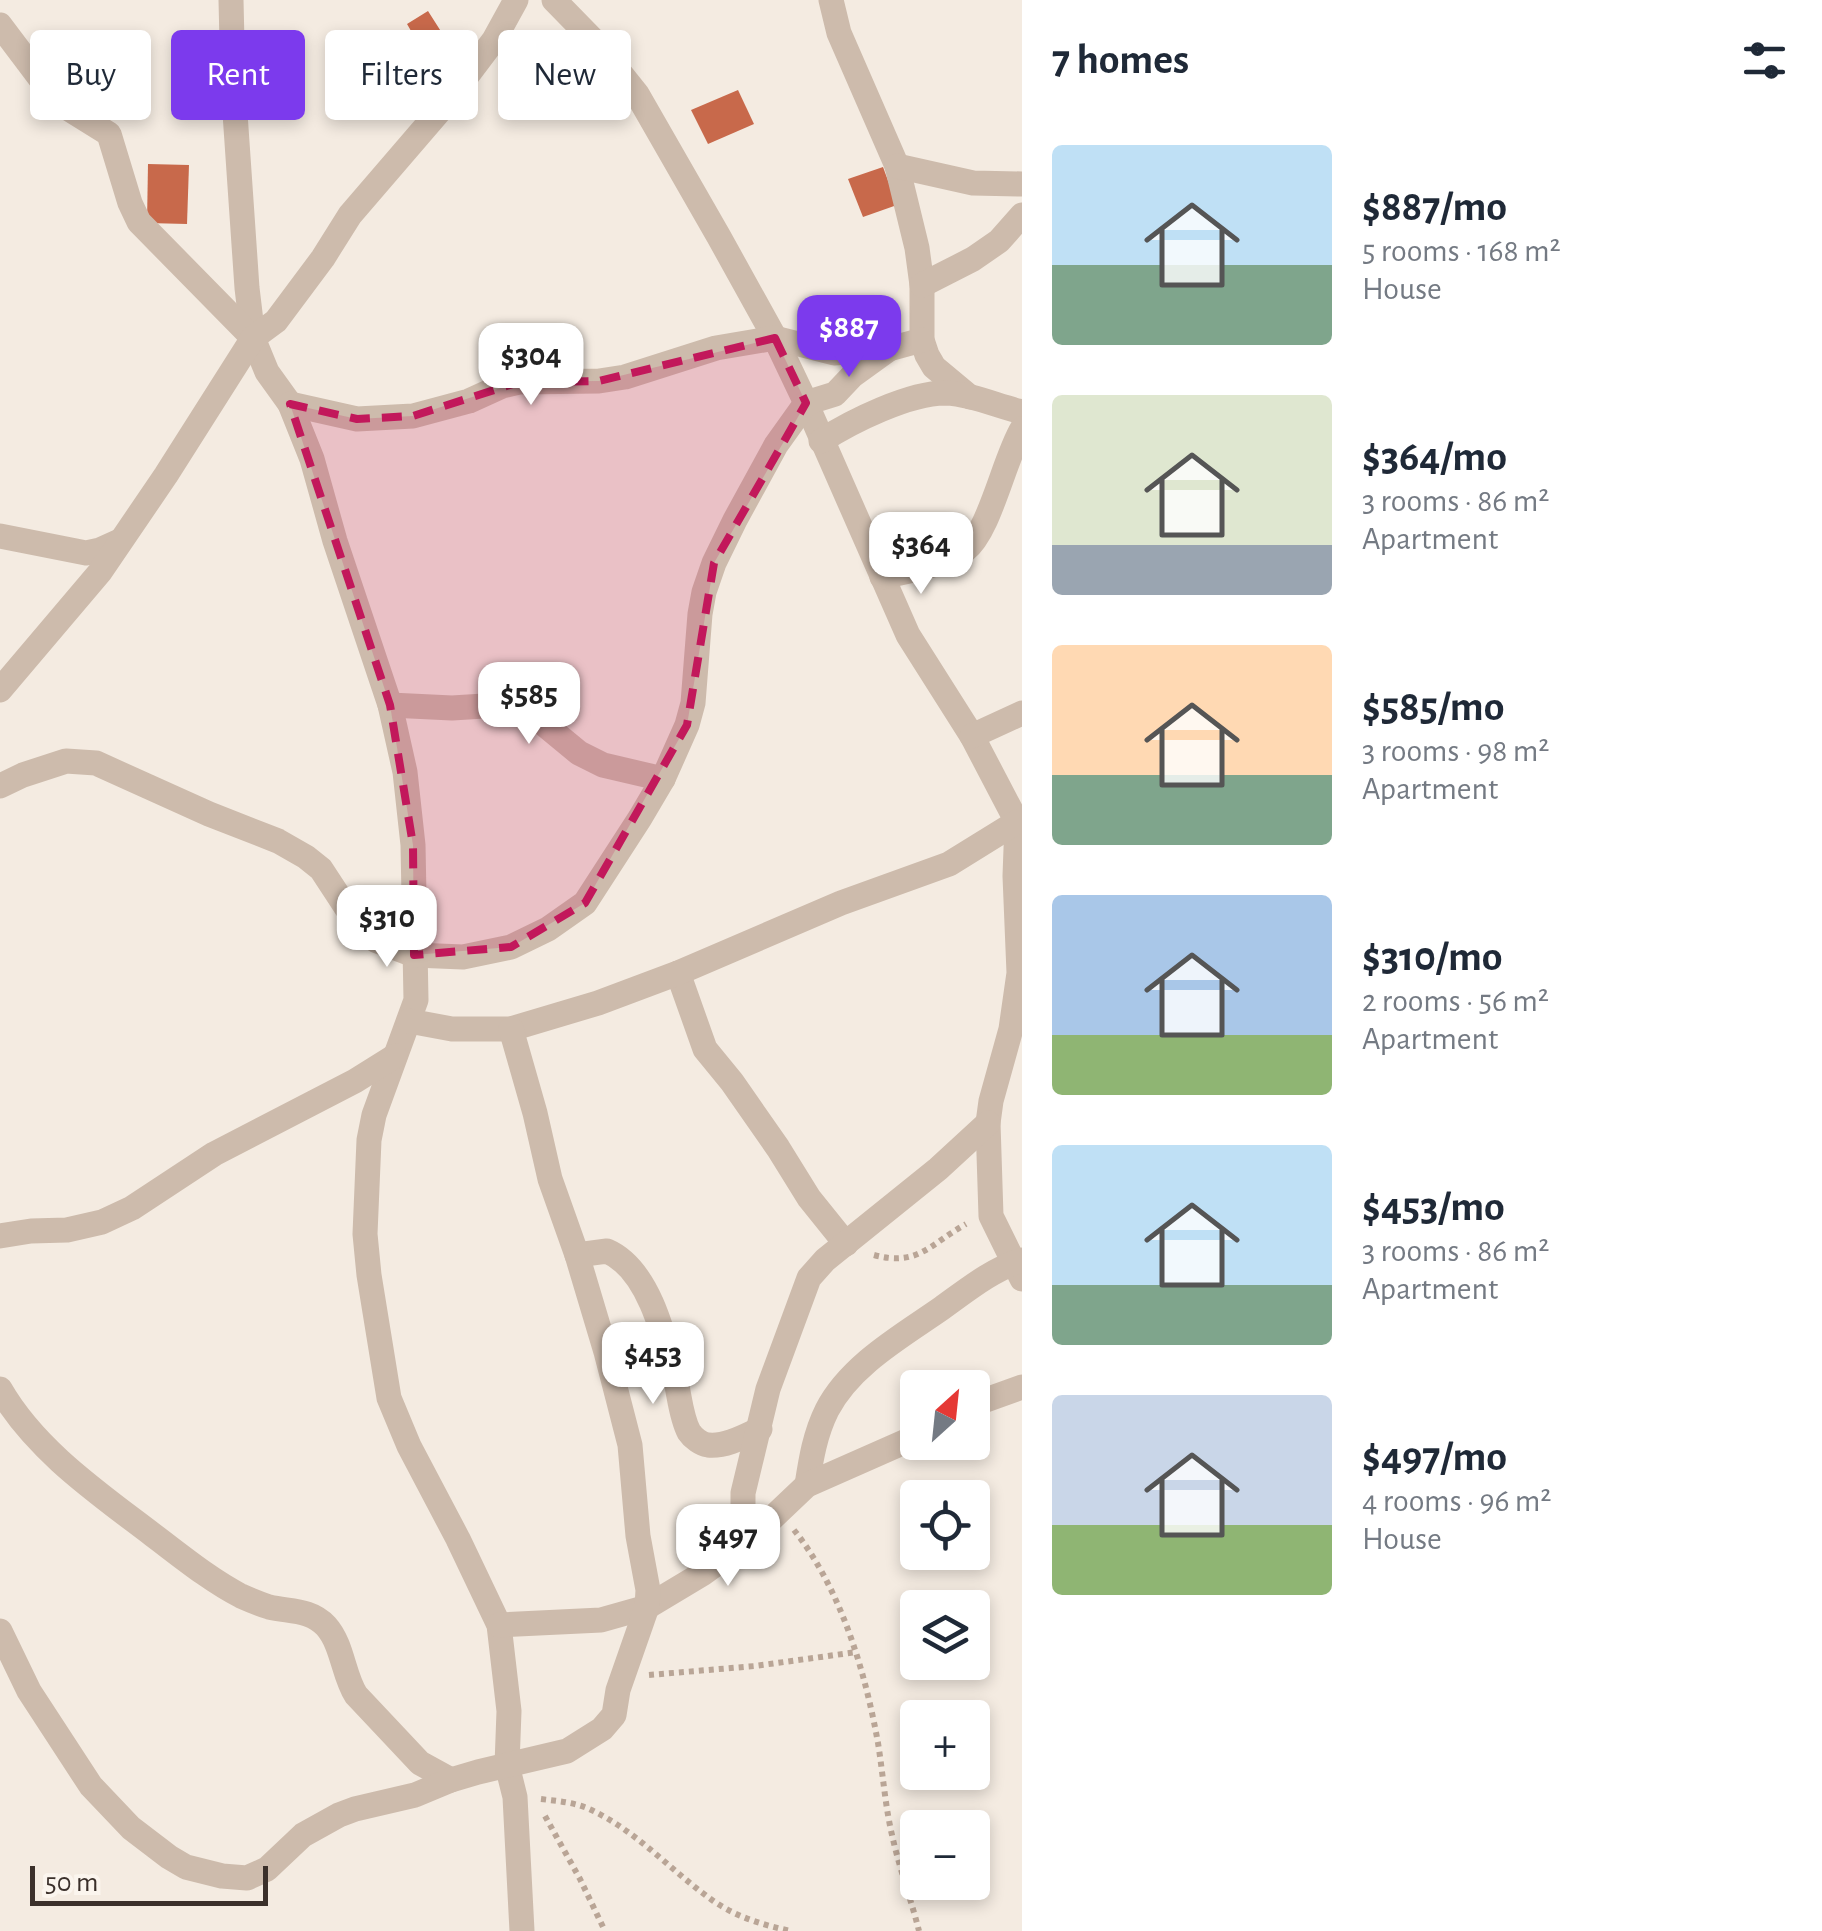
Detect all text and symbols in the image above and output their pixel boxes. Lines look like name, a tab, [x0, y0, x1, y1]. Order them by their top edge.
chip: Buy	[30, 30, 151, 120]
chip: Rent	[171, 30, 305, 120]
chip: Filters	[325, 30, 478, 120]
chip: New	[498, 30, 631, 120]
icon: filters	[1737, 33, 1792, 88]
text: 7 homes	[1052, 39, 1189, 81]
icon: home	[1132, 185, 1252, 305]
text: $887/mo	[1362, 186, 1507, 228]
text: 5 rooms · 168 m²	[1362, 235, 1561, 267]
text: House	[1362, 273, 1442, 305]
pin: $887	[790, 295, 908, 380]
text: $887	[819, 311, 879, 343]
pin: $304	[472, 323, 590, 408]
text: $304	[501, 339, 561, 371]
icon: home	[1132, 435, 1252, 555]
text: $364/mo	[1362, 436, 1507, 478]
text: 3 rooms · 86 m²	[1362, 485, 1549, 517]
pin: $364	[862, 512, 980, 597]
text: Apartment	[1362, 523, 1498, 555]
text: $364	[891, 528, 951, 560]
pin: $585	[470, 662, 588, 747]
text: $585	[500, 678, 558, 710]
icon: home	[1132, 685, 1252, 805]
text: $585/mo	[1362, 686, 1504, 728]
text: 3 rooms · 98 m²	[1362, 735, 1549, 767]
text: Apartment	[1362, 773, 1498, 805]
pin: $310	[328, 885, 446, 970]
text: $310	[359, 901, 415, 933]
icon: home	[1132, 935, 1252, 1055]
text: $310/mo	[1362, 936, 1503, 978]
text: 2 rooms · 56 m²	[1362, 985, 1549, 1017]
text: Apartment	[1362, 1023, 1498, 1055]
icon: home	[1132, 1185, 1252, 1305]
text: $453/mo	[1362, 1186, 1505, 1228]
text: 3 rooms · 86 m²	[1362, 1235, 1549, 1267]
text: Apartment	[1362, 1273, 1498, 1305]
pin: $453	[594, 1322, 712, 1407]
text: $453	[624, 1338, 682, 1370]
north arrow	[900, 1370, 990, 1460]
map controls	[900, 1370, 990, 1900]
icon: home	[1132, 1435, 1252, 1555]
text: $497/mo	[1362, 1436, 1507, 1478]
button: locate	[900, 1480, 990, 1570]
text: 4 rooms · 96 m²	[1362, 1485, 1552, 1517]
pin: $497	[669, 1504, 787, 1589]
text: $497	[698, 1520, 758, 1552]
text: House	[1362, 1523, 1442, 1555]
button: layers	[900, 1590, 990, 1680]
button: +	[900, 1700, 990, 1790]
button: −	[900, 1810, 990, 1900]
scale bar	[30, 1861, 268, 1906]
text: 50 m	[45, 1869, 99, 1897]

